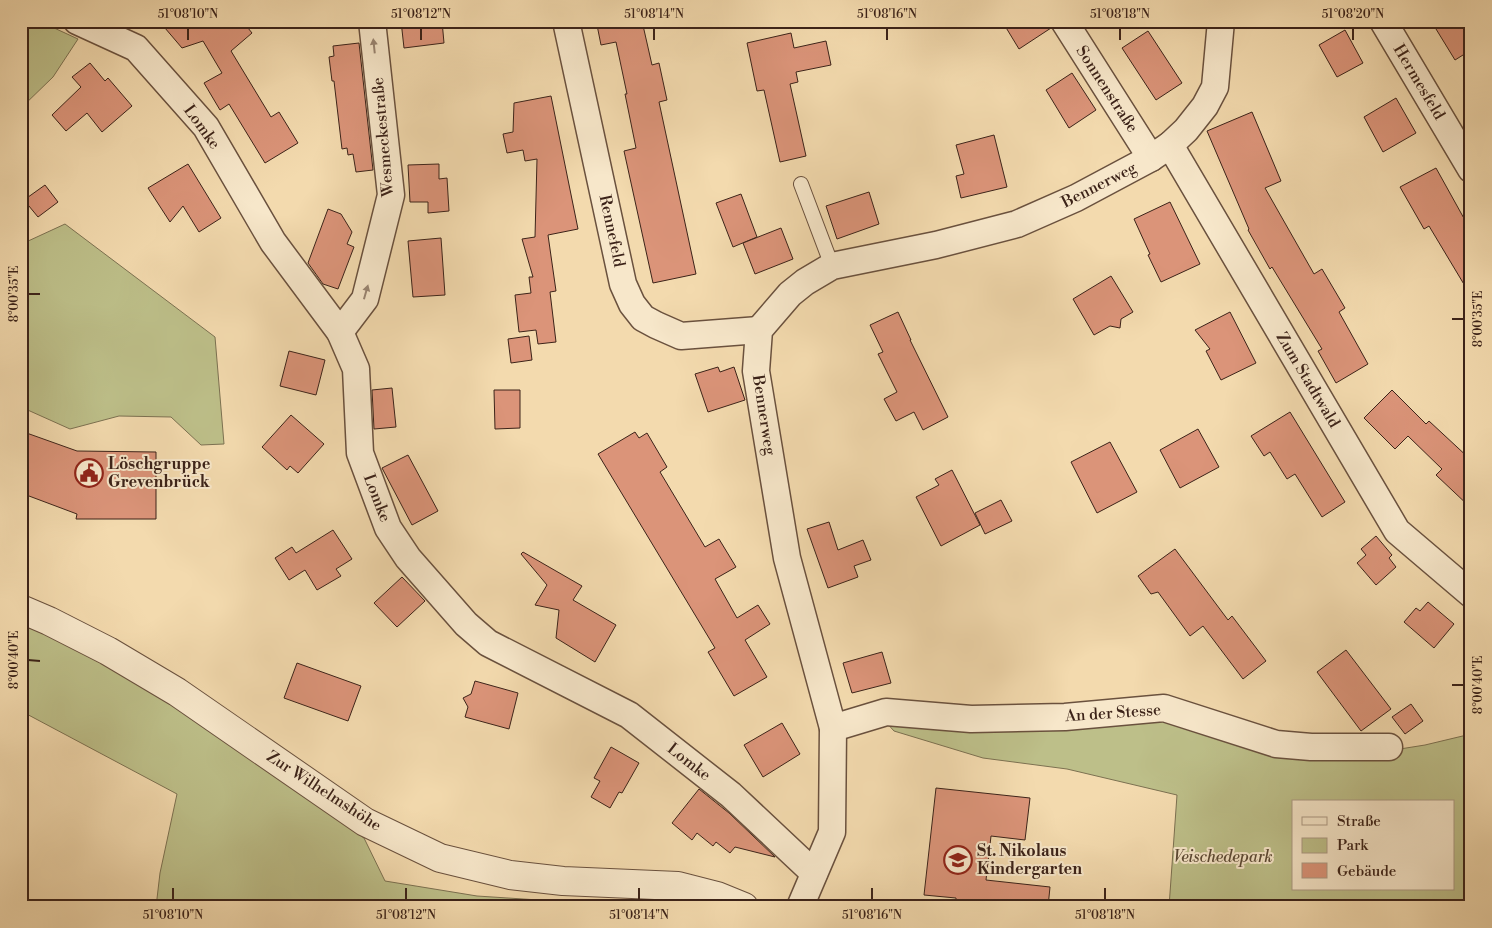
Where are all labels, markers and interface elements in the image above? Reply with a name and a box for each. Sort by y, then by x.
text: 51°08'10"N [158,7,218,22]
text: 51°08'12"N [391,7,451,22]
text: 51°08'14"N [624,7,684,22]
text: 51°08'16"N [857,7,917,22]
text: 51°08'18"N [1090,7,1150,22]
text: 51°08'20"N [1322,7,1384,22]
one-way arrow [370,37,378,53]
street label: Hermesfeld [1389,41,1449,123]
street label: Sonnenstraße [1071,42,1143,136]
street label: Wesmeckestraße [368,76,398,199]
street label: Lomke [179,101,225,153]
street label: Bennerweg [1057,157,1140,213]
street label: Rennefeld [595,193,629,269]
text: 8°00'35"E [7,266,22,322]
one-way arrow [363,284,371,299]
text: 8°00'35"E [1471,291,1486,347]
street label: Zum Stadtwald [1272,329,1344,431]
street label: Bennerweg [748,372,780,457]
place label: Löschgruppe Grevenbrück [108,454,211,492]
public building icon: Löschgruppe Grevenbrück [74,458,104,488]
street label: Lomke [359,471,395,525]
text: 8°00'40"E [7,631,22,689]
text: 8°00'40"E [1471,656,1486,714]
street label: An der Stesse [1063,700,1162,726]
street label: Lomke [663,739,715,785]
street label: Zur Wilhelmshöhe [263,746,385,836]
legend [1292,800,1454,890]
text: Straße [1337,812,1381,831]
text: Park [1337,836,1369,855]
place label: St. Nikolaus Kindergarten [977,841,1082,879]
school or university icon: St. Nikolaus Kindergarten [943,845,973,875]
park label: Veischedepark [1173,847,1273,867]
text: Gebäude [1337,862,1396,881]
text: 51°08'10"N [143,908,203,923]
text: 51°08'12"N [376,908,436,923]
text: 51°08'14"N [609,908,669,923]
text: 51°08'16"N [842,908,902,923]
text: 51°08'18"N [1075,908,1135,923]

